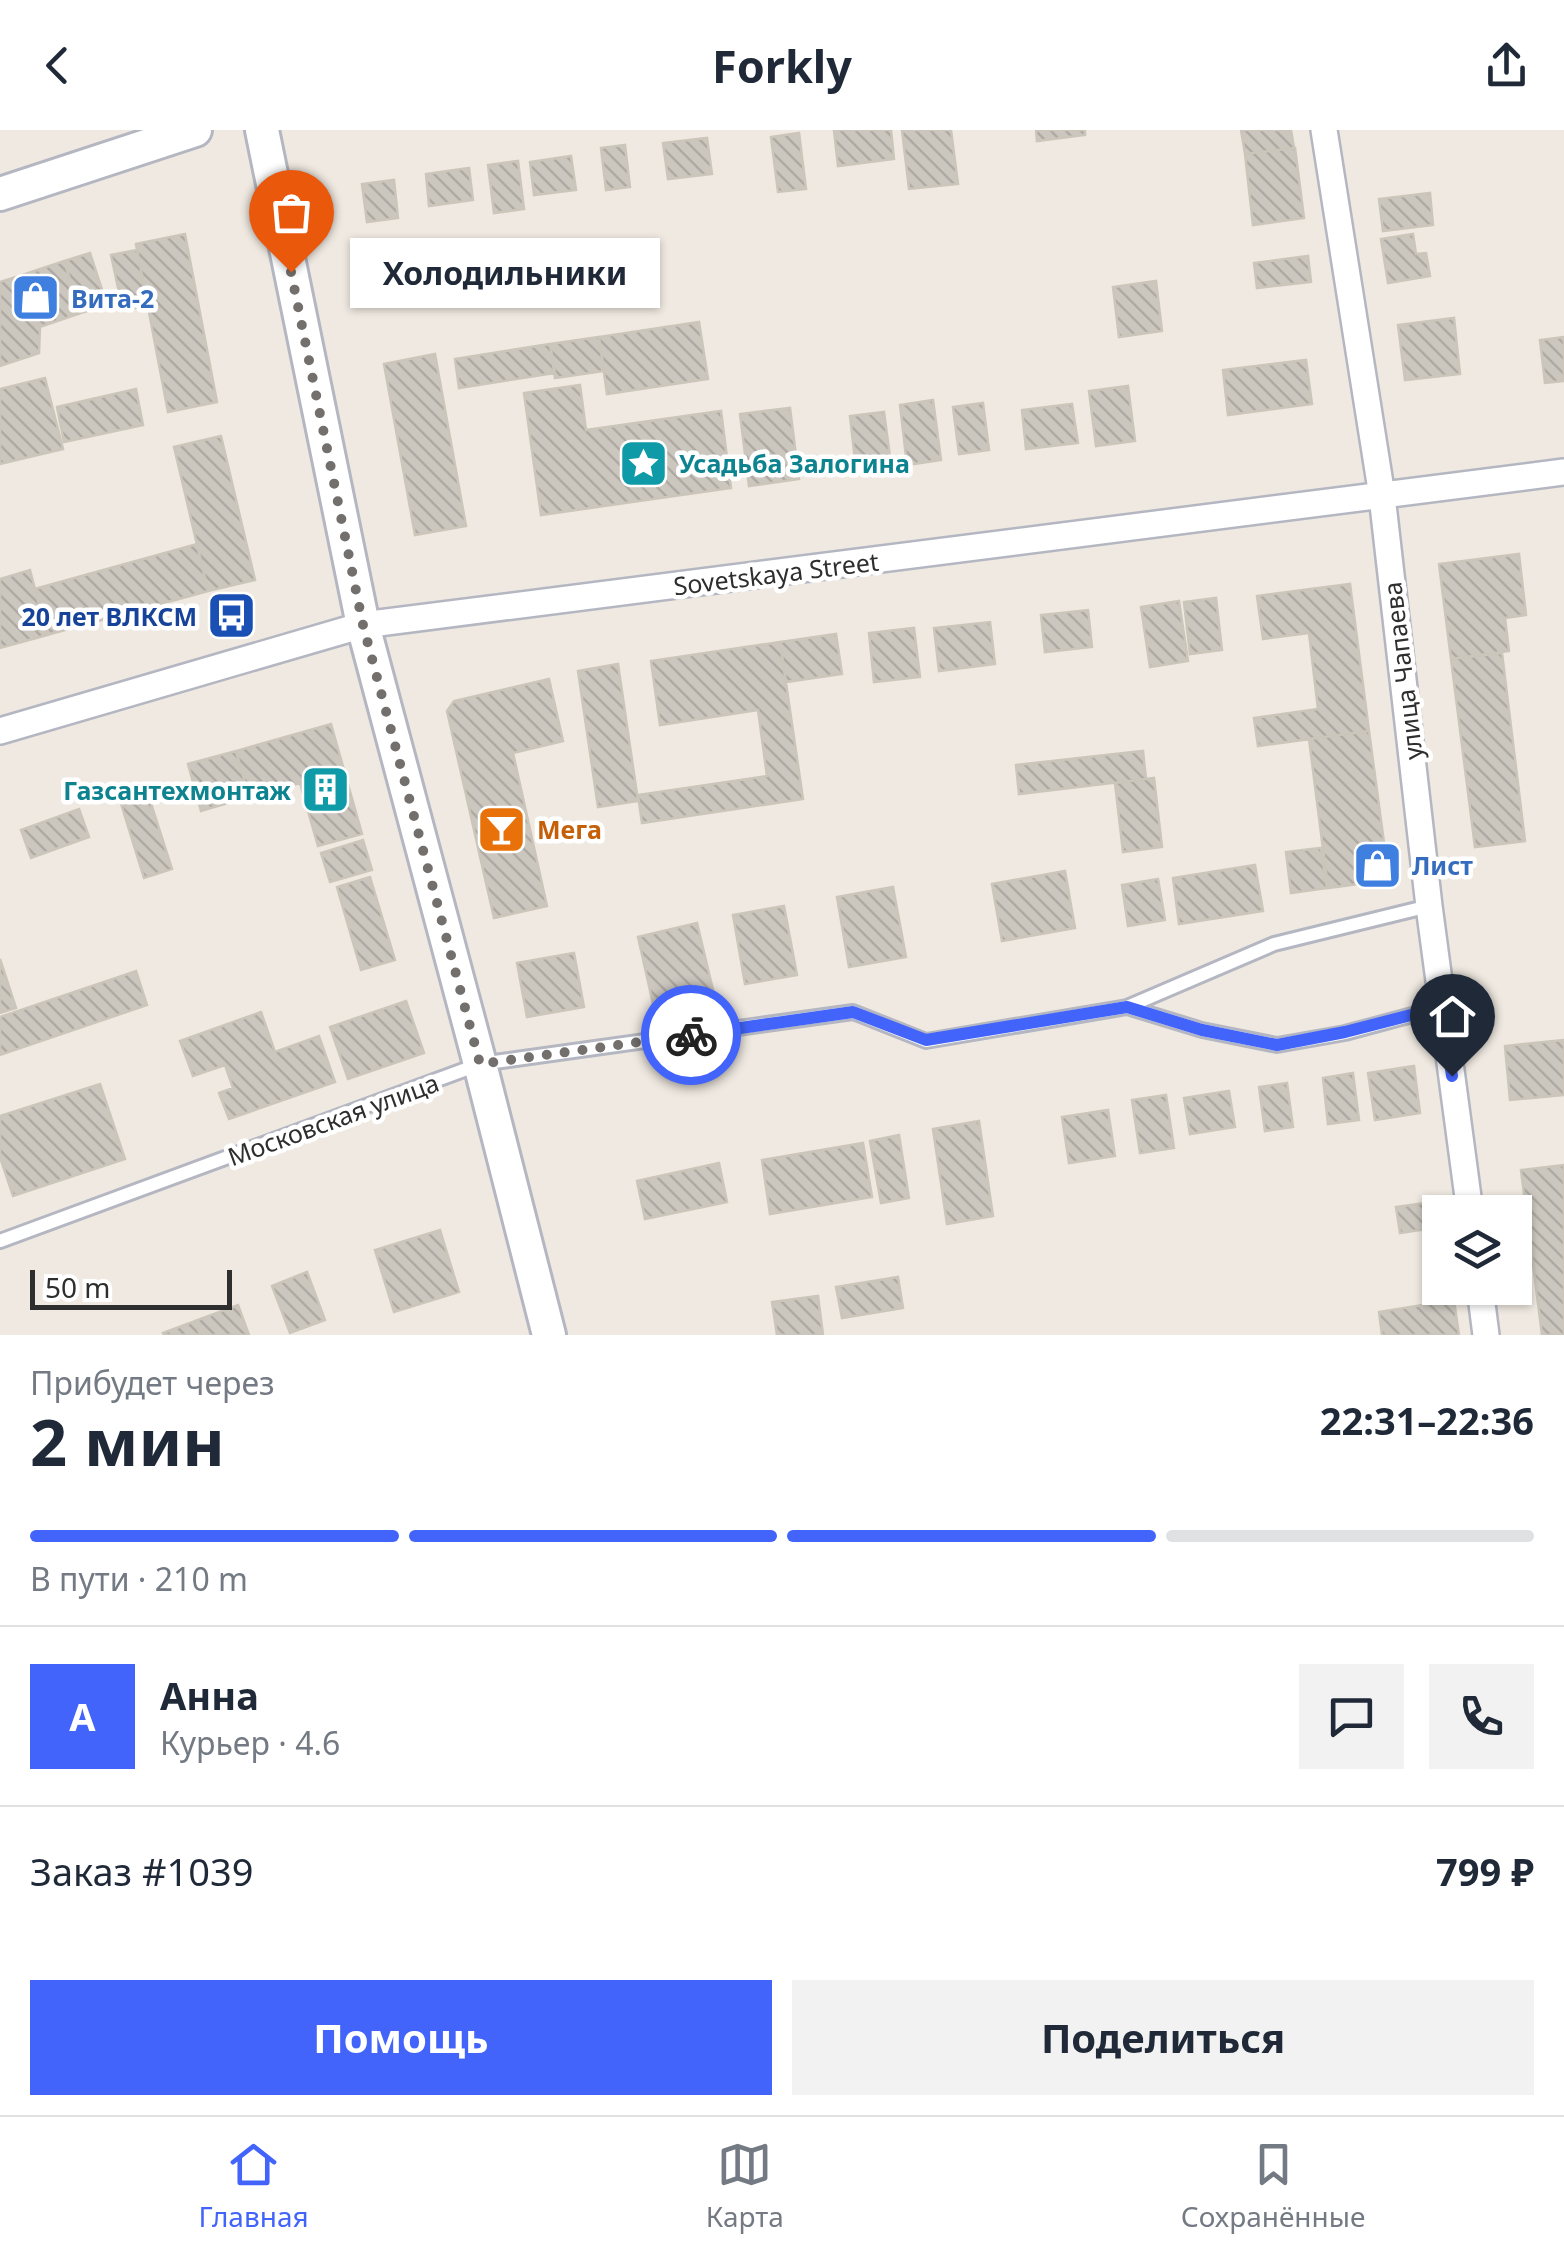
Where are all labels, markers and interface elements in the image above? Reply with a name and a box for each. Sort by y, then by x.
text: Forkly [712,35,852,96]
icon: back [30,38,85,93]
icon: share [1479,38,1534,93]
pin [249,170,334,273]
icon: bag [264,185,319,240]
callout: Холодильники [351,237,661,307]
text: Холодильники [383,251,627,294]
shop icon: Вита-2 [10,272,62,324]
place label: Вита-2 [71,281,154,315]
place icon: Усадьба Залогина [618,437,670,489]
place label: Усадьба Залогина [679,446,910,480]
street label: Sovetskaya Street [671,544,881,602]
street label: улица Чапаева [1374,580,1430,762]
bus stop icon: 20 лет ВЛКСМ [206,590,258,642]
place label: 20 лет ВЛКСМ [21,599,197,633]
building icon: Газсантехмонтаж [300,764,352,816]
place label: Газсантехмонтаж [63,773,291,807]
bar icon: Мега [476,803,528,855]
place label: Мега [537,812,602,846]
shop icon: Лист [1351,839,1403,891]
place label: Лист [1412,848,1473,882]
pin [1410,974,1495,1077]
courier [641,985,741,1085]
icon: home [1425,989,1480,1044]
icon: bike [664,1008,719,1063]
street label: Московская улица [223,1065,443,1173]
map controls [1422,1195,1532,1305]
button: layers [1422,1195,1532,1305]
scale bar [30,1265,232,1310]
text: 50 m [45,1268,111,1306]
text: Прибудет через [30,1361,275,1404]
text: 22:31–22:36 [1320,1394,1534,1446]
text: 2 мин [30,1397,225,1485]
text: В пути · 210 m [30,1557,248,1600]
button: chat [1299,1664,1404,1769]
button: phone [1429,1664,1534,1769]
text: Анна [160,1669,259,1721]
text: А [69,1690,96,1742]
text: Курьер · 4.6 [160,1721,340,1764]
text: Заказ #1039 [30,1845,254,1897]
text: 799 ₽ [1436,1845,1534,1897]
button: Помощь [30,1980,772,2095]
button: Поделиться [792,1980,1534,2095]
tab: Главная [199,2137,309,2235]
tab: Карта [706,2137,784,2235]
tab: Сохранённые [1181,2137,1365,2235]

